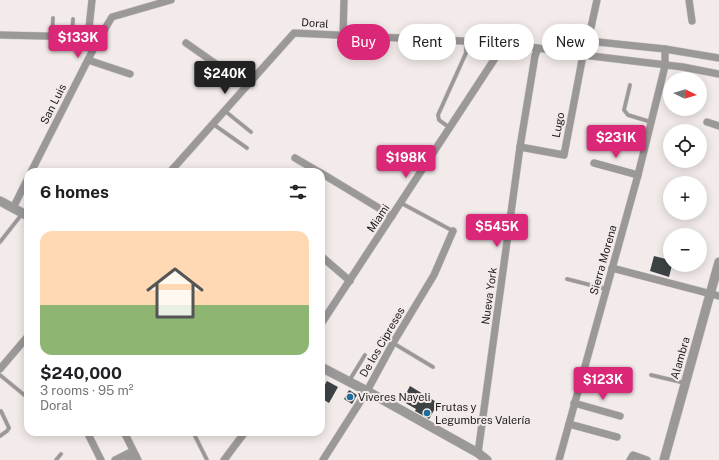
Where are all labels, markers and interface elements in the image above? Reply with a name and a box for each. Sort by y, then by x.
street label: Doral [301,16,329,30]
chip: Buy [337,24,390,60]
chip: Rent [398,24,456,60]
chip: Filters [464,24,534,60]
chip: New [542,24,599,60]
pin: $133K [50,25,106,59]
text: $133K [58,30,98,45]
pin: $240K [197,61,253,95]
text: $240K [203,66,247,81]
north arrow [663,72,707,116]
map controls [663,72,707,272]
street label: San Luis [38,81,68,126]
street label: Lugo [550,111,566,139]
button: locate [663,124,707,168]
pin: $231K [588,125,644,159]
text: $231K [596,130,636,145]
pin: $198K [378,145,434,179]
text: $198K [386,150,426,165]
button: + [663,176,707,220]
icon: filters [287,181,309,203]
text: 6 homes [40,182,109,202]
street label: Miami [364,202,392,234]
pin: $545K [469,214,525,248]
text: $545K [475,219,519,234]
street label: Sierra Morena [587,224,619,296]
button: − [663,228,707,272]
icon: home [139,257,211,329]
street label: Nueva York [479,267,499,325]
street label: De los Cipreses [357,305,407,379]
street label: Alambra [668,335,692,381]
text: $240,000 [40,363,122,383]
pin: $123K [575,367,631,401]
text: $123K [583,372,623,387]
text: 3 rooms · 95 m² [40,383,134,398]
place label: Viveres Nayeli [358,391,431,403]
marker: Viveres Nayeli [345,392,355,402]
text: Doral [40,398,72,413]
place label: Frutas y Legumbres Valería [435,401,530,426]
marker: Frutas y Legumbres Valería [422,408,432,418]

